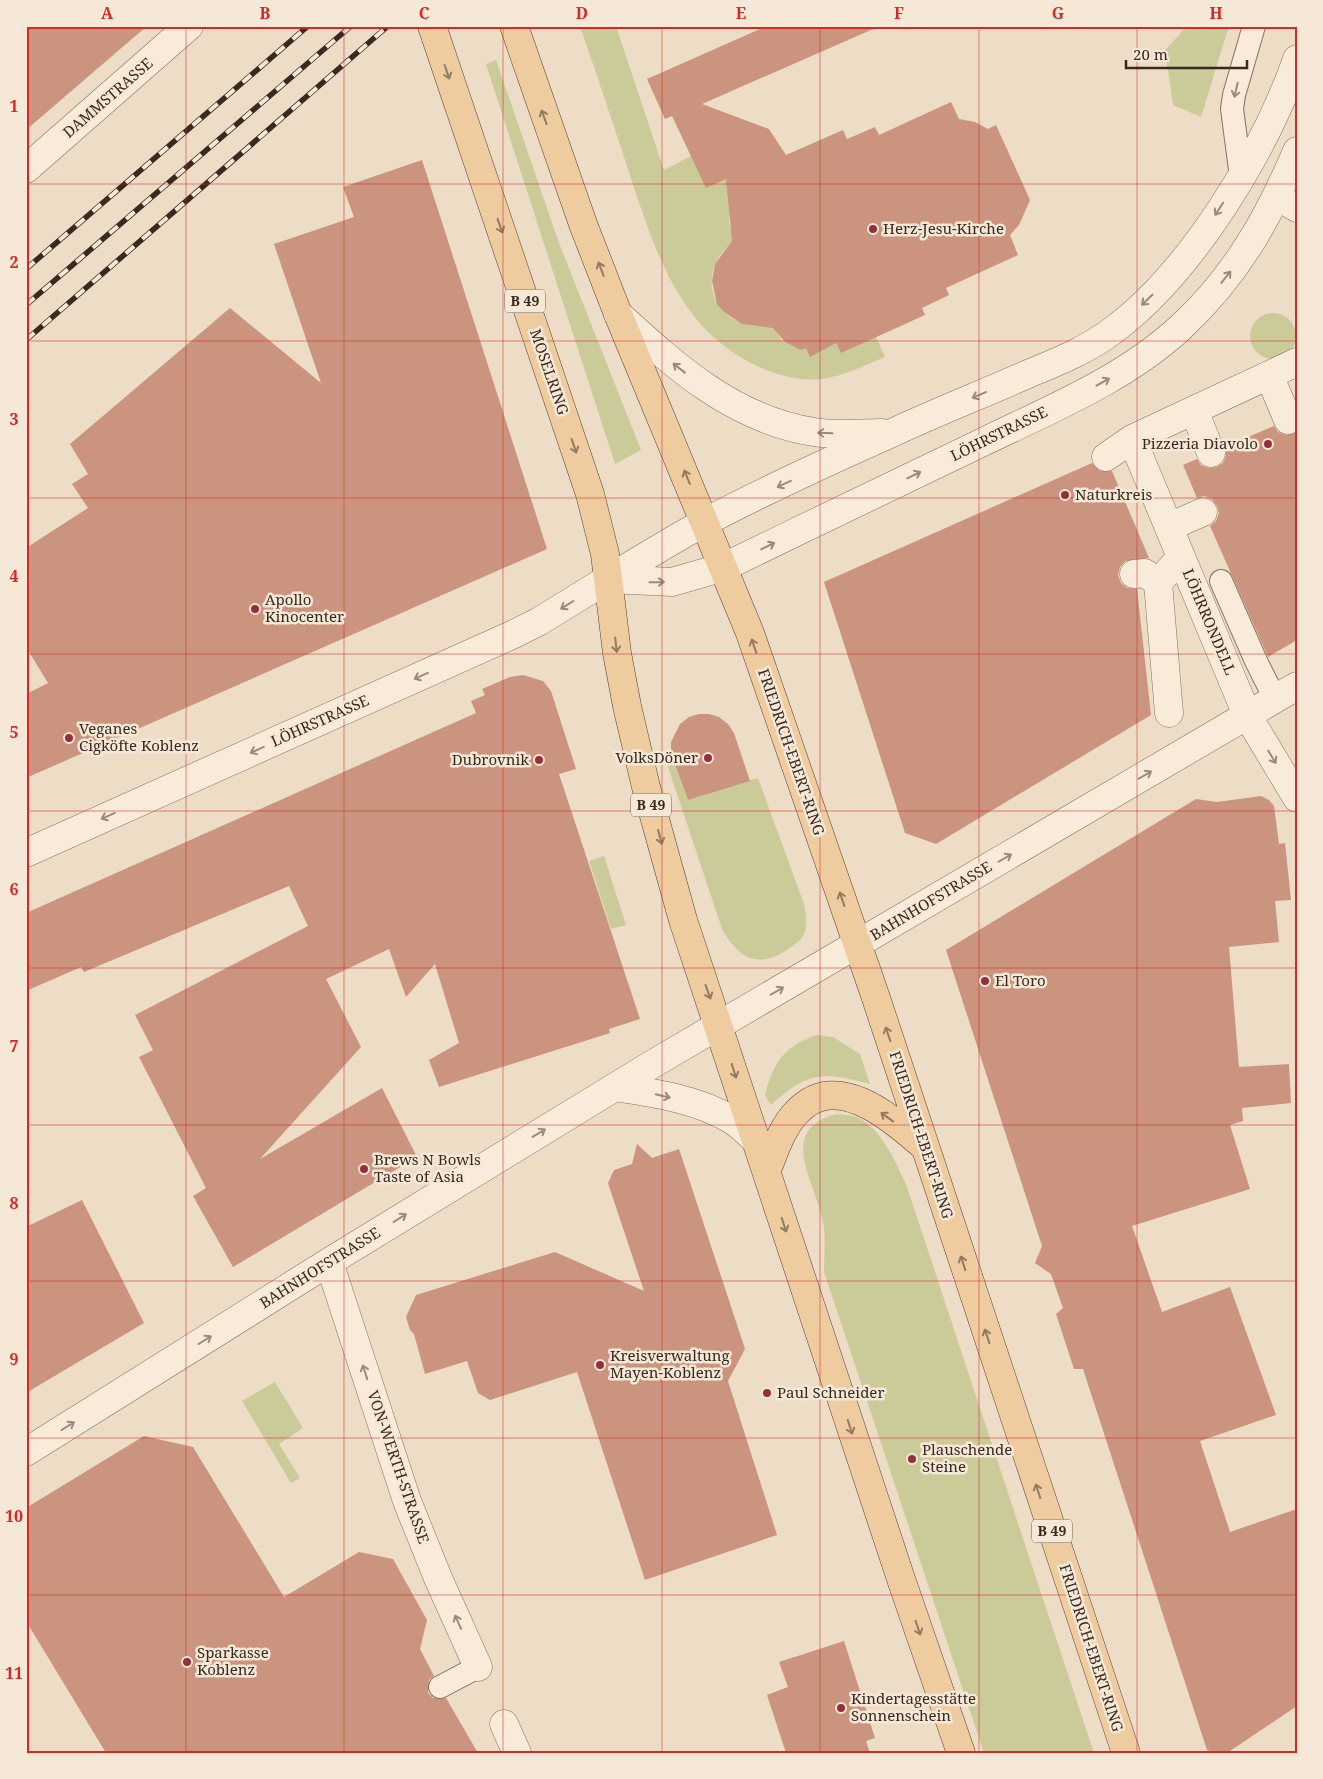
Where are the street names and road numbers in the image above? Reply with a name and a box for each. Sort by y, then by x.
street label: DAMMSTRASSE [58,53,156,142]
road number: B 49 [505,290,545,312]
street label: MOSELRING [526,326,574,418]
street label: LÖHRSTRASSE [947,401,1050,465]
street label: LÖHRRONDELL [1179,566,1241,678]
street label: FRIEDRICH-EBERT-RING [754,666,830,838]
street label: LÖHRSTRASSE [267,690,372,751]
road number: B 49 [631,794,671,816]
street label: BAHNHOFSTRASSE [866,856,995,944]
street label: FRIEDRICH-EBERT-RING [885,1048,959,1221]
street label: BAHNHOFSTRASSE [255,1222,383,1312]
street label: VON-WERTH-STRASSE [363,1388,435,1546]
road number: B 49 [1032,1520,1072,1542]
street label: FRIEDRICH-EBERT-RING [1055,1561,1129,1734]

